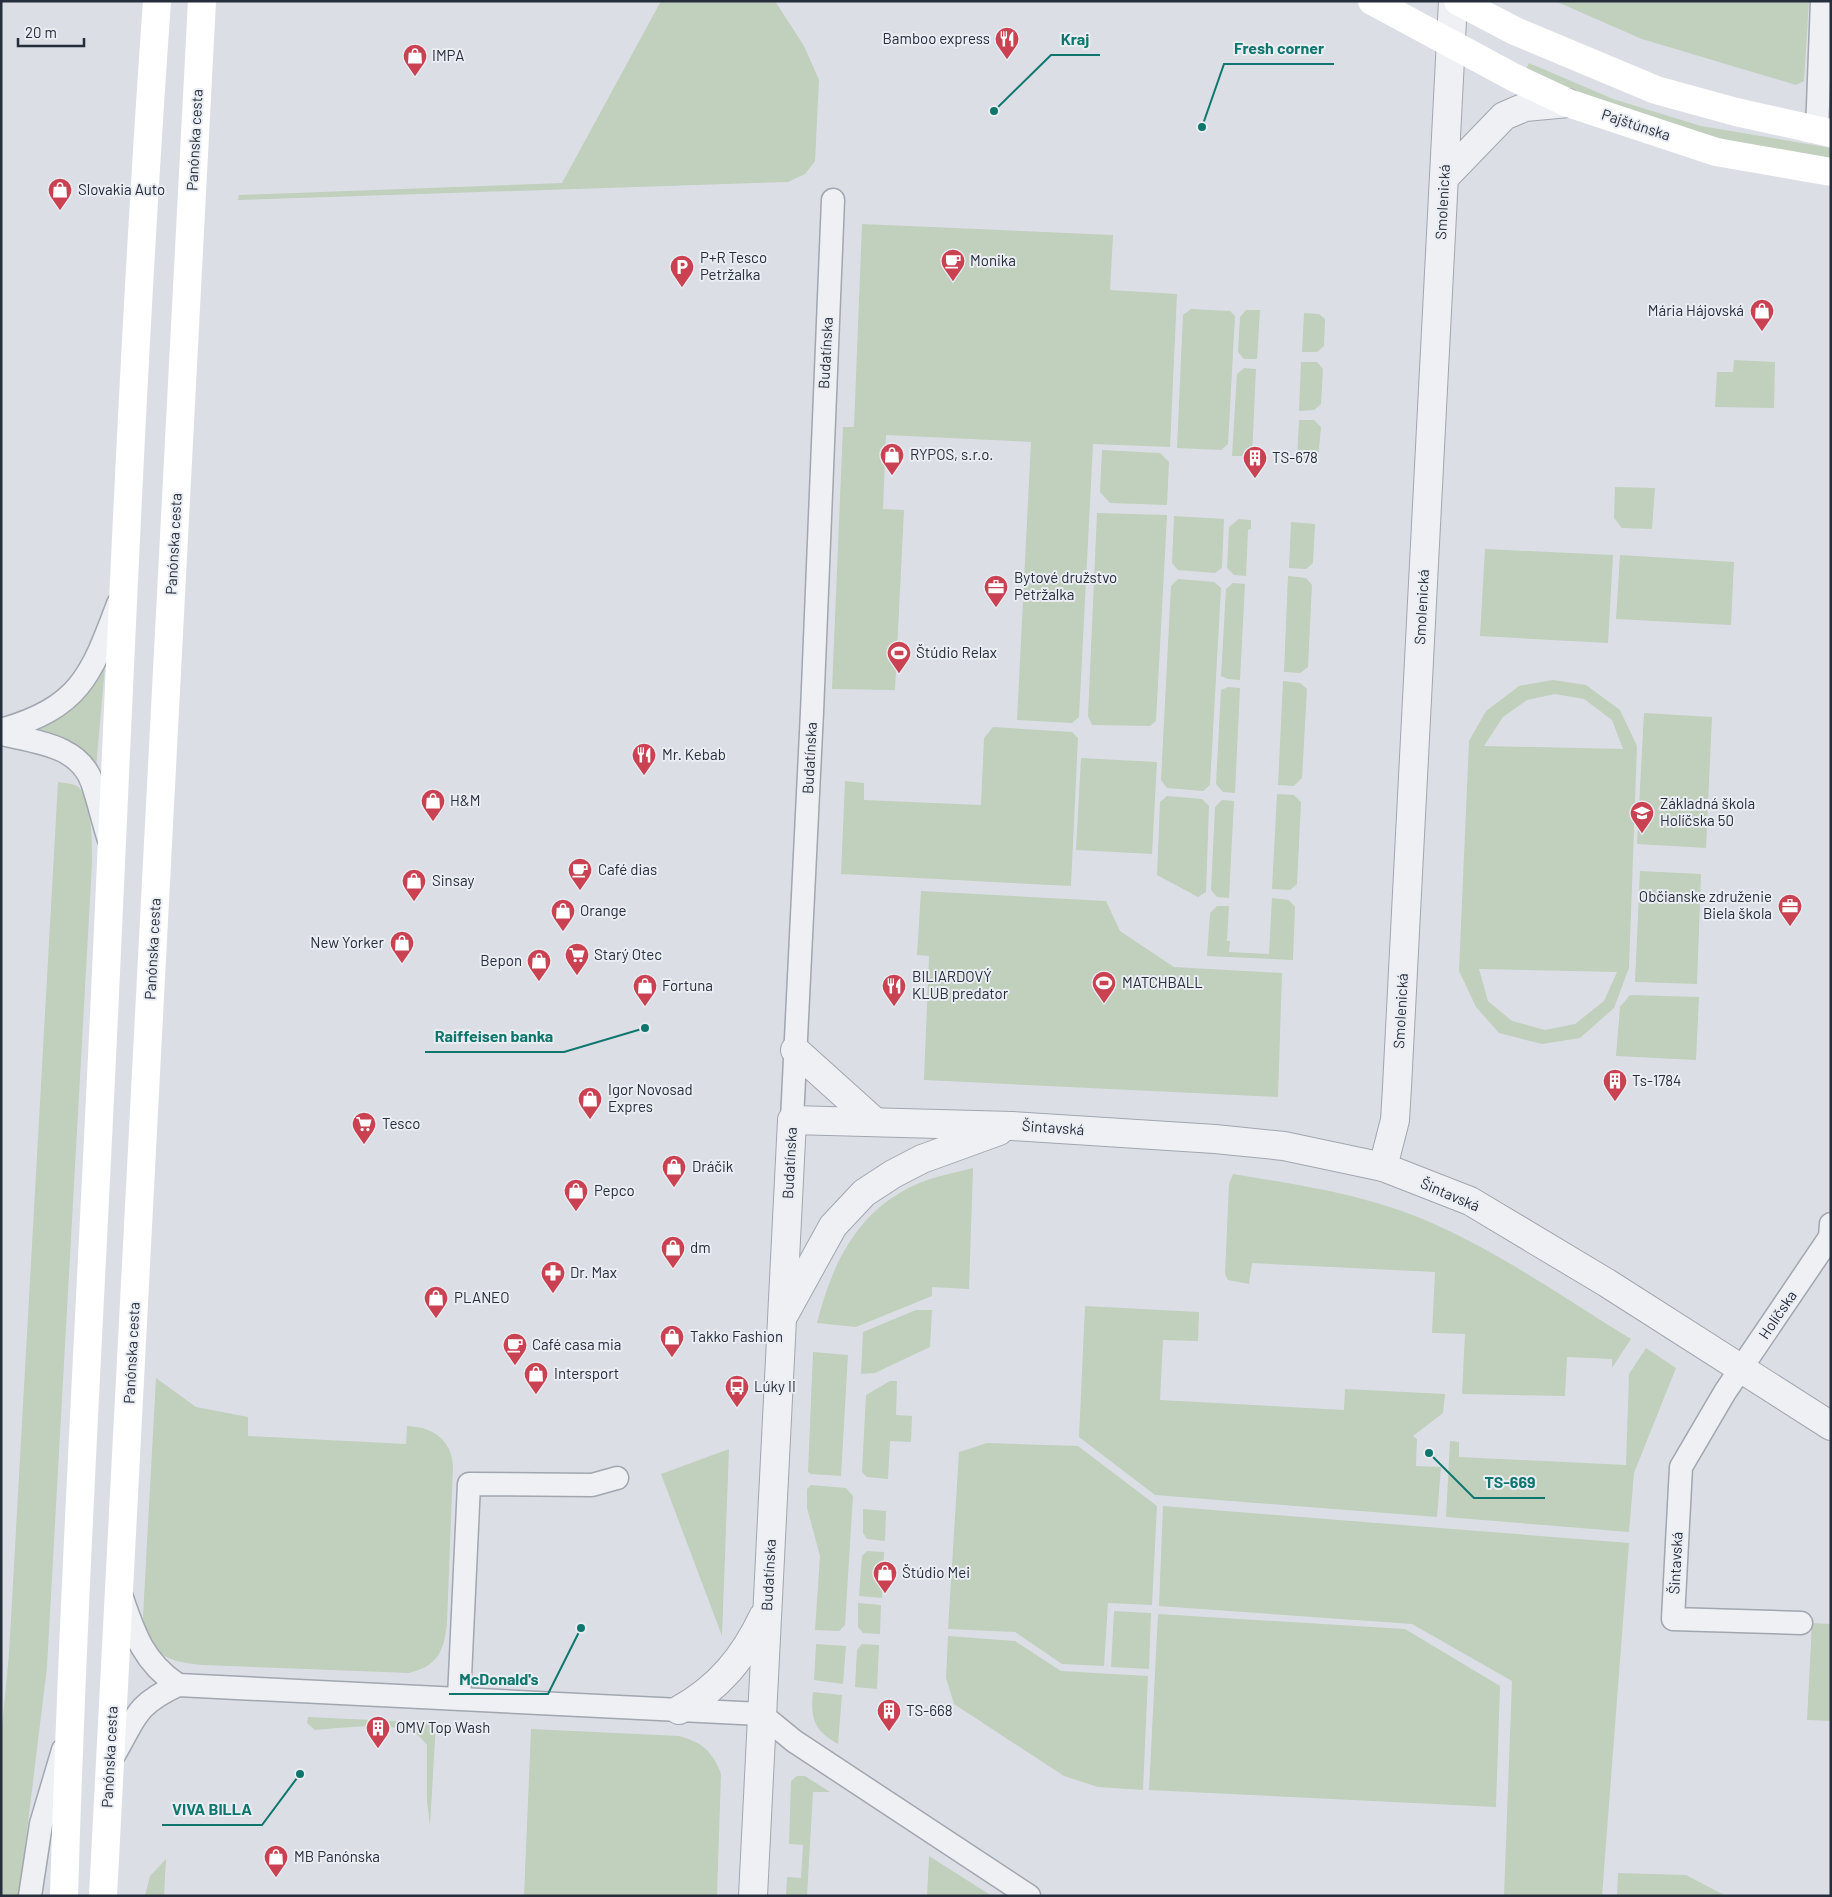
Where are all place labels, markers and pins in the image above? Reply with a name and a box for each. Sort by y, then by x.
callout: Kraj [1051,24,1100,55]
restaurant icon: Bamboo express [994,26,1020,60]
place label: Bamboo express [883,29,990,47]
callout: Fresh corner [1224,33,1334,64]
shop icon: IMPA [402,43,428,77]
place label: IMPA [432,46,464,64]
shop icon: Slovakia Auto [47,177,73,211]
place label: Slovakia Auto [78,180,165,198]
place label: P+R Tesco Petržalka [700,248,767,283]
cafe icon: Monika [940,248,966,282]
place label: Monika [970,251,1016,269]
parking icon: P+R Tesco Petržalka [669,254,695,288]
shop icon: Mária Hájovská [1749,298,1775,332]
place label: Mária Hájovská [1648,301,1744,319]
shop icon: RYPOS, s.r.o. [879,442,905,476]
place label: RYPOS, s.r.o. [910,445,993,463]
building icon: TS-678 [1242,445,1268,479]
place label: TS-678 [1272,448,1318,466]
place label: Bytové družstvo Petržalka [1014,568,1117,603]
office icon: Bytové družstvo Petržalka [983,574,1009,608]
sports icon: Štúdio Relax [886,640,912,674]
place label: Štúdio Relax [916,643,997,661]
restaurant icon: Mr. Kebab [631,742,657,776]
place label: Mr. Kebab [662,745,726,763]
shop icon: H&M [420,788,446,822]
place label: H&M [450,791,480,809]
place label: Základná škola Holíčska 50 [1660,794,1755,829]
school or university icon: Základná škola Holíčska 50 [1629,800,1655,834]
cafe icon: Café dias [567,857,593,891]
place label: Café dias [598,860,657,878]
shop icon: Sinsay [401,868,427,902]
place label: Sinsay [432,871,474,889]
place label: Občianske združenie Biela škola [1639,887,1772,922]
office icon: Občianske združenie Biela škola [1777,893,1803,927]
shop icon: Orange [550,898,576,932]
place label: Orange [580,901,627,919]
shop icon: New Yorker [389,930,415,964]
place label: New Yorker [310,933,385,951]
supermarket icon: Starý Otec [564,942,590,976]
place label: Starý Otec [594,945,662,963]
shop icon: Bepon [526,948,552,982]
place label: Bepon [480,951,522,969]
place label: BILIARDOVÝ KLUB predator [912,967,1009,1002]
sports icon: MATCHBALL [1091,970,1117,1004]
shop icon: Fortuna [632,973,658,1007]
restaurant icon: BILIARDOVÝ KLUB predator [881,973,907,1007]
place label: MATCHBALL [1122,973,1203,991]
place label: Fortuna [662,976,713,994]
callout: Raiffeisen banka [425,1021,564,1052]
building icon: Ts-1784 [1602,1068,1628,1102]
place label: Ts-1784 [1632,1071,1681,1089]
place label: Igor Novosad Expres [608,1080,693,1115]
shop icon: Igor Novosad Expres [577,1086,603,1120]
supermarket icon: Tesco [351,1111,377,1145]
place label: Tesco [382,1114,421,1132]
shop icon: Dráčik [661,1154,687,1188]
place label: Dráčik [692,1157,734,1175]
shop icon: Pepco [563,1178,589,1212]
place label: Pepco [594,1181,635,1199]
shop icon: dm [660,1235,686,1269]
place label: dm [690,1238,711,1256]
pharmacy icon: Dr. Max [540,1260,566,1294]
place label: Dr. Max [570,1263,617,1281]
shop icon: PLANEO [423,1285,449,1319]
place label: PLANEO [454,1288,509,1306]
shop icon: Takko Fashion [659,1324,685,1358]
place label: Takko Fashion [690,1327,783,1345]
cafe icon: Café casa mia [502,1332,528,1366]
place label: Café casa mia [532,1335,621,1353]
shop icon: Intersport [523,1361,549,1395]
place label: Intersport [554,1364,619,1382]
bus stop icon: Lúky II [724,1374,750,1408]
place label: Lúky II [754,1377,796,1395]
callout: TS-669 [1474,1467,1545,1498]
shop icon: Štúdio Mei [872,1560,898,1594]
place label: Štúdio Mei [902,1563,970,1581]
callout: McDonald's [449,1663,548,1694]
building icon: TS-668 [876,1698,902,1732]
place label: TS-668 [906,1701,952,1719]
building icon: OMV Top Wash [365,1715,391,1749]
place label: OMV Top Wash [396,1718,490,1736]
callout: VIVA BILLA [162,1794,262,1825]
shop icon: MB Panónska [263,1844,289,1878]
place label: MB Panónska [294,1847,380,1865]

